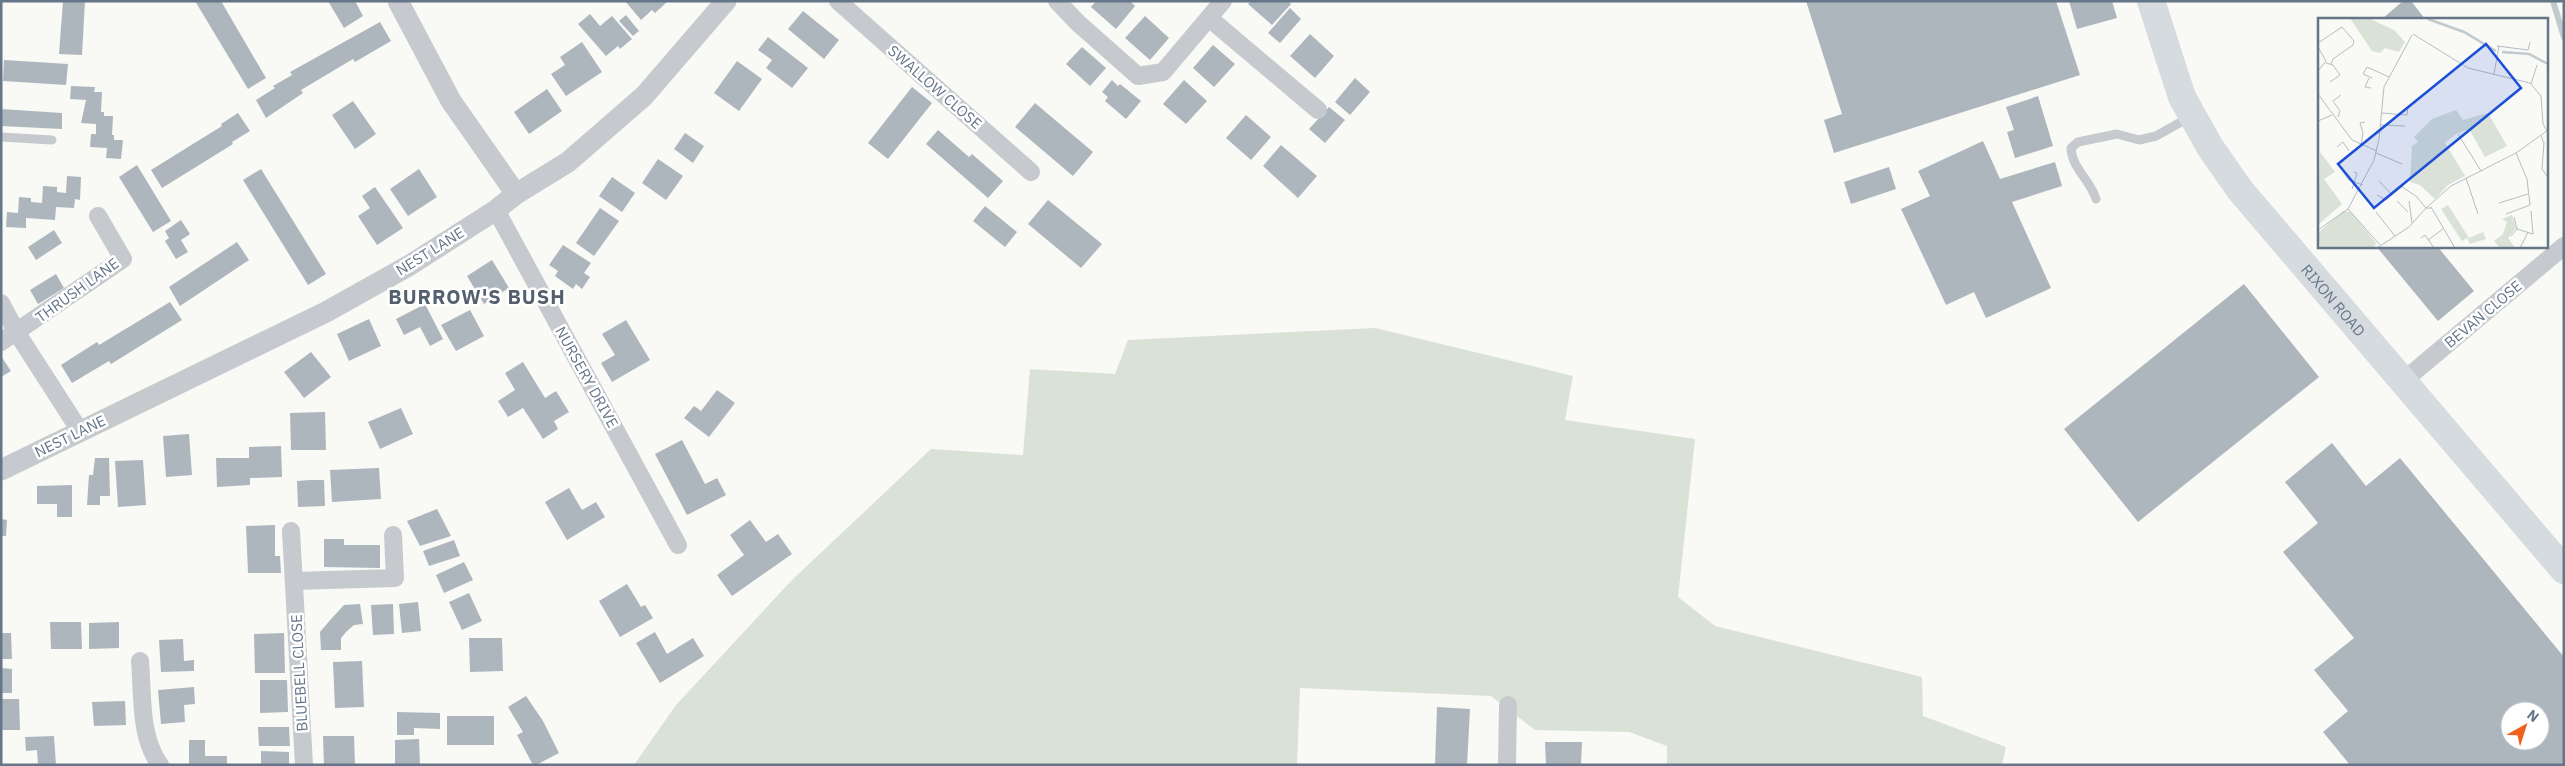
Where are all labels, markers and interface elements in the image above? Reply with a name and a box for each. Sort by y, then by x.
inset map [2318,18,2548,248]
street label: SWALLOW CLOSE [884,41,986,133]
street label: NEST LANE [392,223,468,279]
street label: THRUSH LANE [32,253,122,327]
street label: RIXON ROAD [2298,260,2370,340]
street label: BEVAN CLOSE [2440,276,2526,352]
district label: BURROW'S BUSH [388,283,566,310]
street label: NURSERY DRIVE [551,323,623,431]
street label: NEST LANE [31,411,109,461]
street label: BLUEBELL CLOSE [286,614,312,732]
north arrow [2500,701,2550,751]
text: N [2524,706,2543,726]

